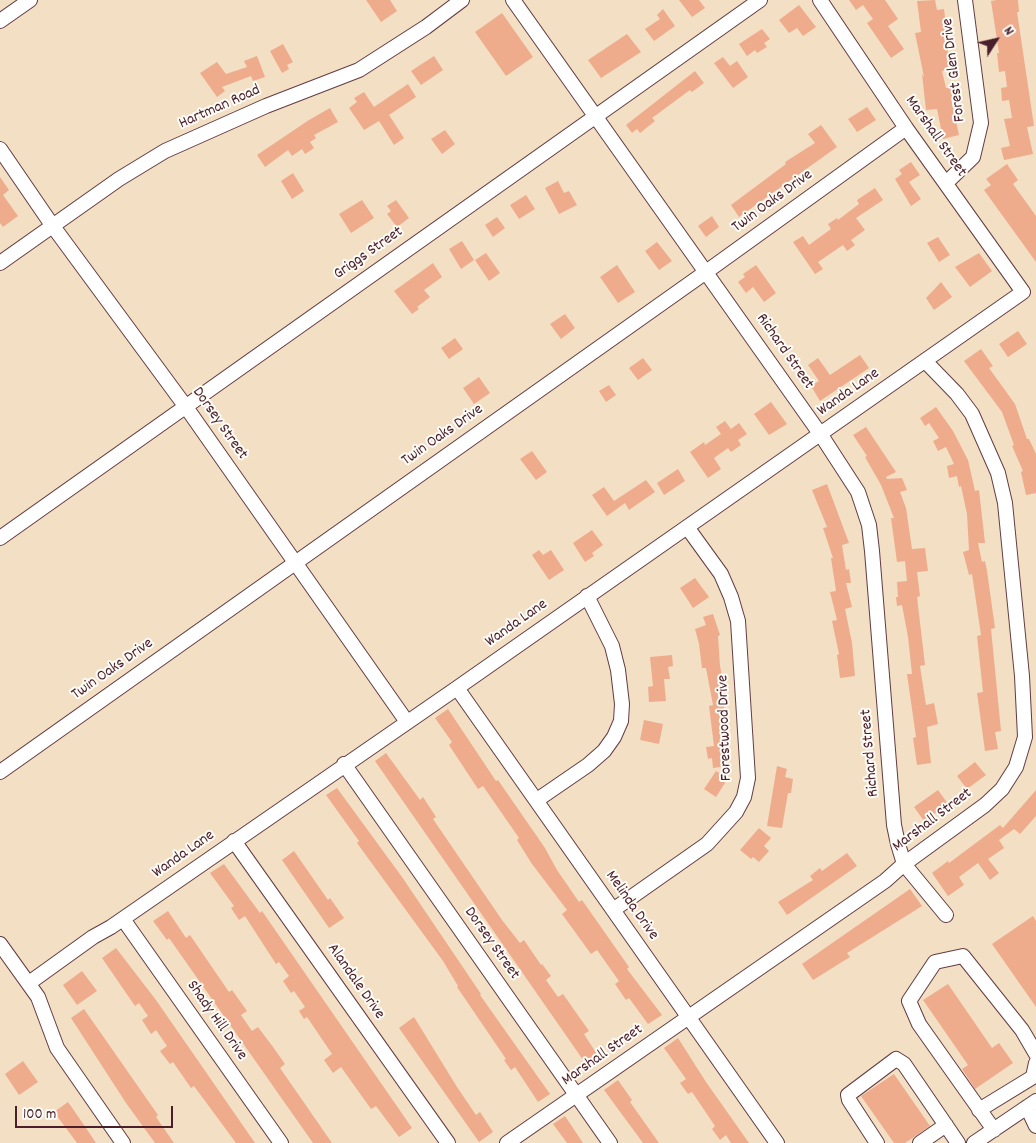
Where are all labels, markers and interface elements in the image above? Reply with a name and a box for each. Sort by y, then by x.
north arrow [971,15,1021,65]
street label: Forest Glen Drive [939,17,971,123]
text: N [998,23,1018,40]
street label: Hartman Road [176,82,264,134]
street label: Marshall Street [900,93,970,181]
street label: Twin Oaks Drive [729,166,817,238]
street label: Griggs Street [331,223,407,285]
street label: Richard Street [751,310,817,394]
street label: Wanda Lane [814,365,884,421]
street label: Dorsey Street [187,384,251,464]
street label: Twin Oaks Drive [399,401,487,471]
street label: Wanda Lane [482,596,552,652]
street label: Twin Oaks Drive [69,635,157,705]
street label: Forestwood Drive [715,674,737,782]
street label: Richard Street [858,708,884,798]
street label: Marshall Street [889,785,977,857]
street label: Wanda Lane [149,827,219,883]
street label: Melinda Drive [600,868,662,944]
street label: Dorsey Street [459,904,523,984]
street label: Alandale Drive [322,941,388,1023]
street label: Shady Hill Drive [182,977,250,1065]
street label: Marshall Street [559,1021,647,1091]
scale bar [18,1096,175,1128]
text: 100 m [23,1104,56,1126]

